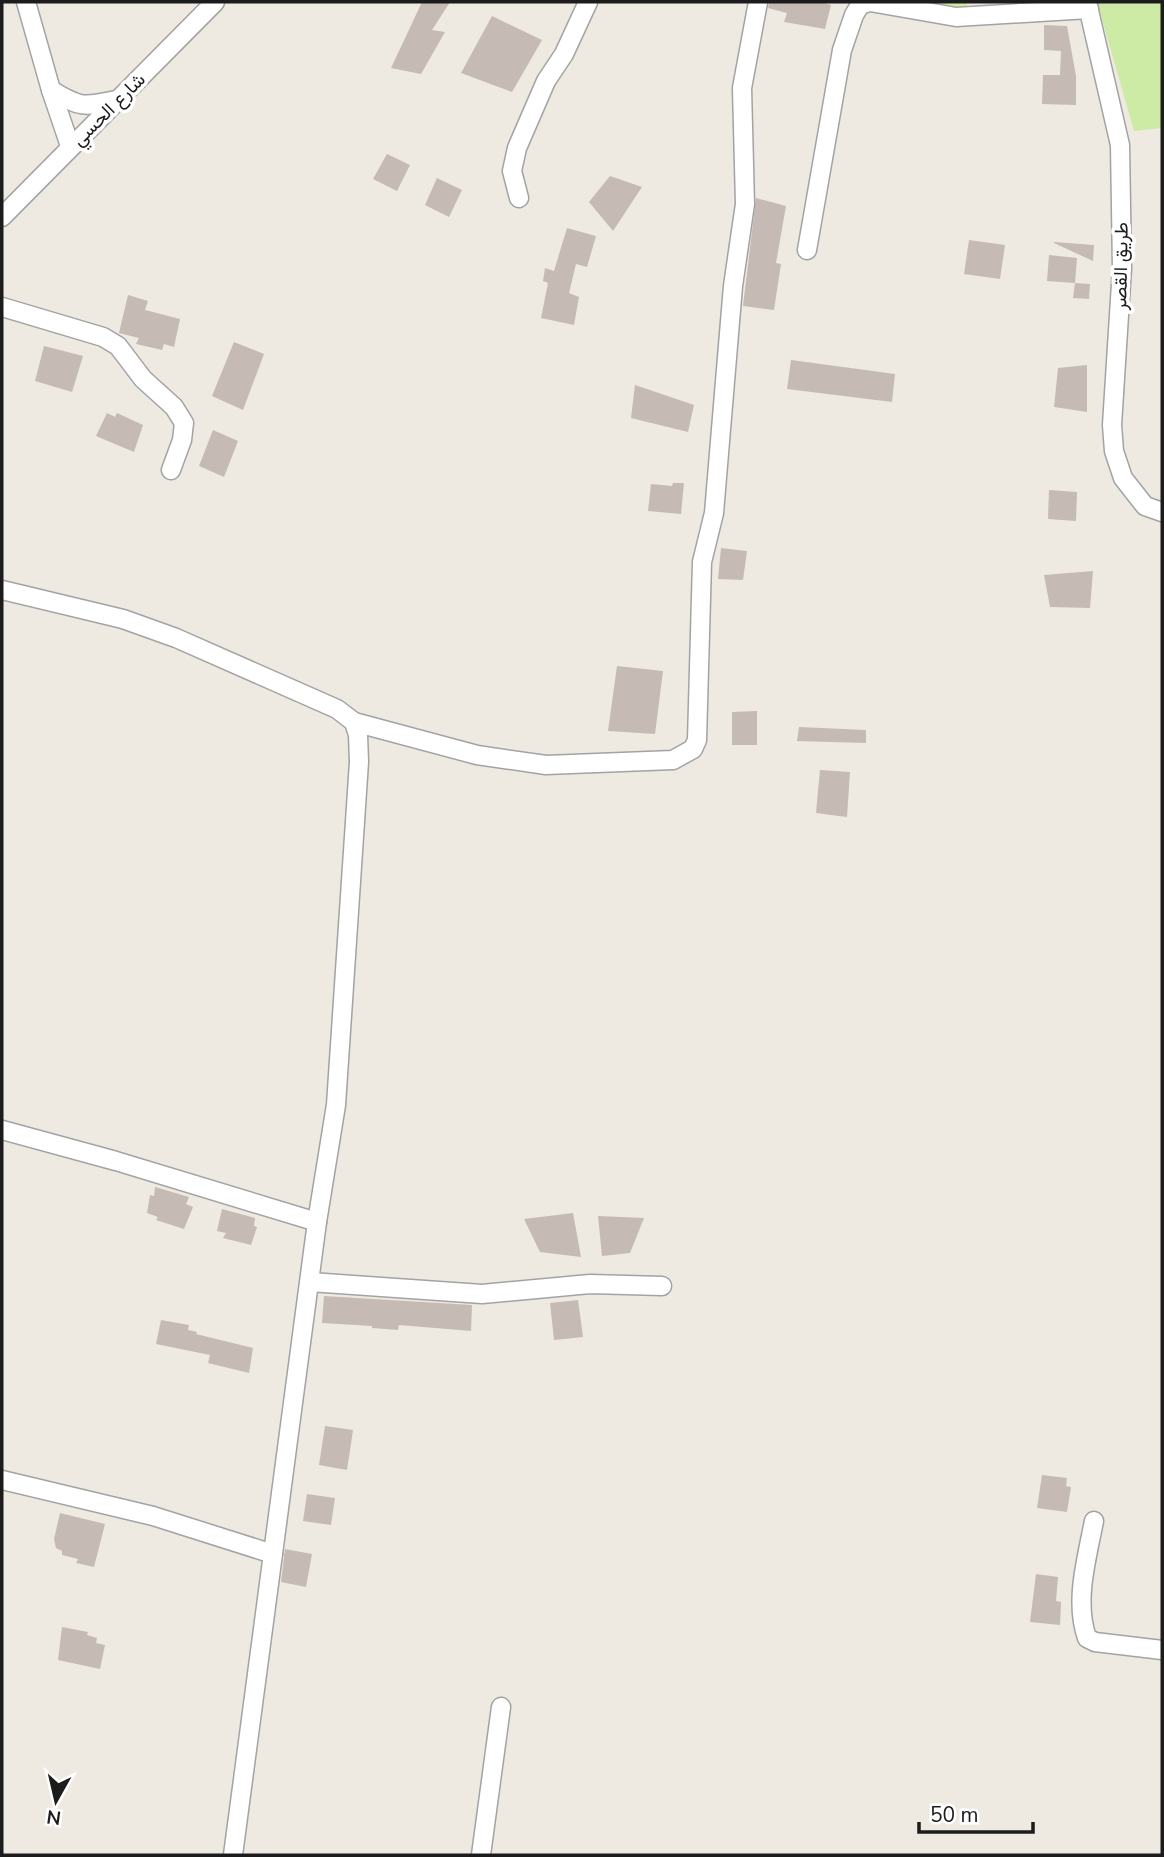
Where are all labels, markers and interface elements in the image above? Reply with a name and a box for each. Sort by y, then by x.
street label: شارع الحسي [66,67,153,154]
street label: طريق القصر [1107,222,1135,311]
north arrow [21,1766,91,1836]
scale bar [919,1790,1033,1834]
text: 50 m [930,1801,979,1829]
text: N [45,1803,63,1831]

